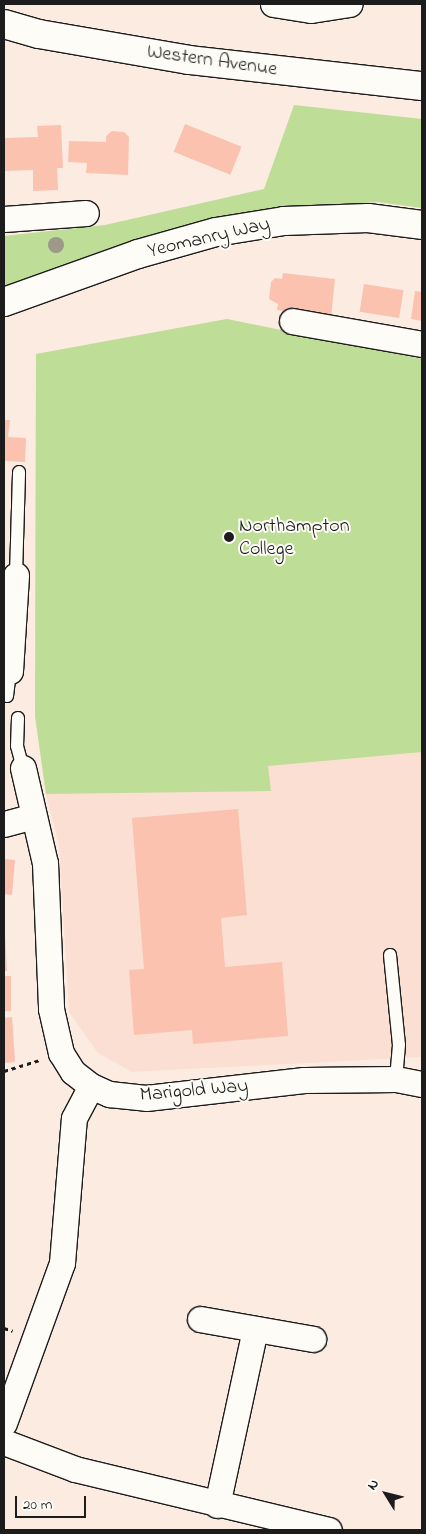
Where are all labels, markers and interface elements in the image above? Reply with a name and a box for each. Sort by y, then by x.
street label: Western Avenue [145,40,279,82]
street label: Yeomanry Way [146,212,272,264]
place label: Northampton College [239,514,349,561]
marker: Northampton College [223,531,235,543]
street label: Marigold Way [139,1074,249,1108]
north arrow [361,1469,411,1519]
text: N [362,1475,385,1495]
scale bar [18,1486,89,1518]
text: 20 m [23,1494,52,1516]

